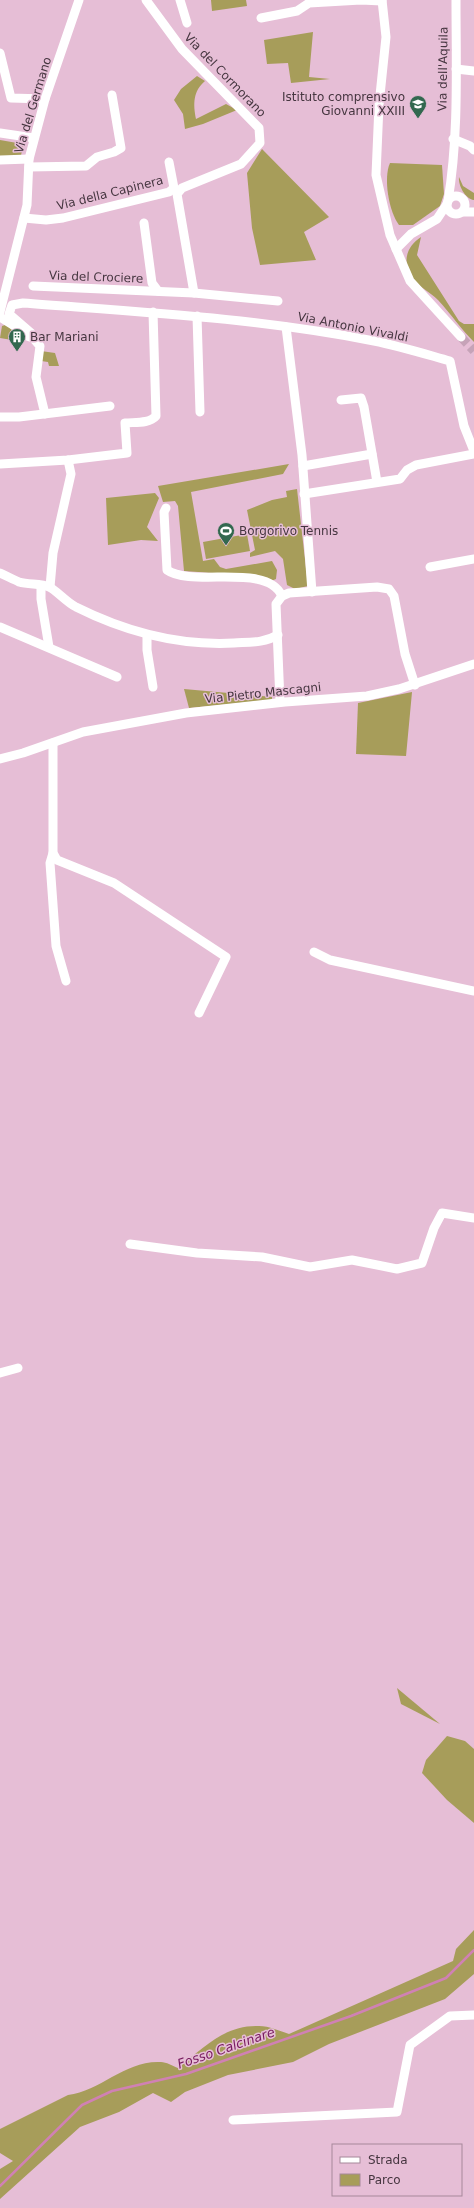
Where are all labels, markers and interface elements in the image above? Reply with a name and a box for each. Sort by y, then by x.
street label: Via dell'Aquila [435,27,451,111]
street label: Via del Cormorano [181,30,269,120]
street label: Via del Germano [12,55,54,155]
place label: Istituto comprensivo Giovanni XXIII [282,90,405,118]
school or university icon: Istituto comprensivo Giovanni XXIII [408,94,428,119]
street label: Via della Capinera [55,173,165,213]
street label: Via del Crociere [49,268,143,286]
street label: Via Antonio Vivaldi [296,309,410,345]
building icon: Bar Mariani [7,327,27,352]
place label: Bar Mariani [30,330,99,344]
sports icon: Borgorivo Tennis [216,521,236,546]
place label: Borgorivo Tennis [239,524,338,538]
street label: Via Pietro Mascagni [204,680,322,706]
water label: Fosso Calcinare [175,2024,277,2072]
legend [332,2144,462,2196]
text: Strada [368,2153,408,2167]
text: Parco [368,2173,401,2187]

